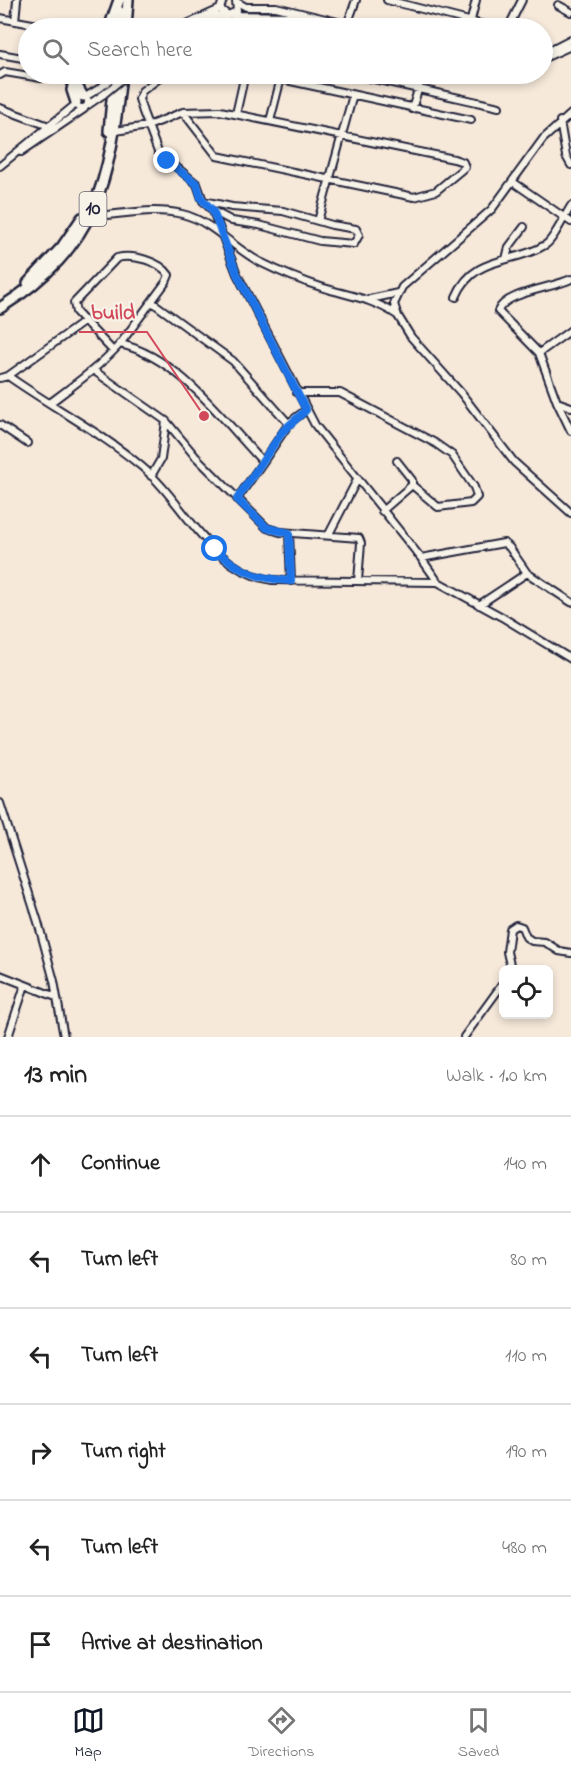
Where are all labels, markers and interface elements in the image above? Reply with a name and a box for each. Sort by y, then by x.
search box [18,18,553,84]
icon: search [39,35,72,68]
text: Search here [87,35,192,67]
route end [153,147,179,173]
road number: 10 [80,192,106,226]
callout: build [79,292,147,332]
text: build [91,298,136,330]
route start [201,535,227,561]
map controls [499,965,553,1019]
button: locate [499,965,553,1019]
text: 13 min [24,1057,87,1095]
text: Walk · 1.0 km [446,1062,547,1091]
icon: ahead [24,1148,57,1181]
text: Continue [81,1148,160,1180]
text: 140 m [503,1150,547,1179]
icon: left [24,1244,57,1277]
text: Turn left [81,1244,158,1276]
text: 80 m [510,1246,547,1275]
icon: left [24,1340,57,1373]
text: Turn left [81,1340,158,1372]
text: 110 m [505,1342,547,1371]
icon: right [24,1436,57,1469]
text: Turn right [81,1436,166,1468]
text: 190 m [505,1438,547,1467]
icon: left [24,1532,57,1565]
text: Turn left [81,1532,158,1564]
text: 480 m [502,1534,547,1563]
icon: arrive [24,1628,57,1661]
text: Arrive at destination [81,1628,263,1660]
tab: Map [72,1704,105,1764]
tab: Directions [248,1704,314,1764]
tab: Saved [458,1704,499,1764]

